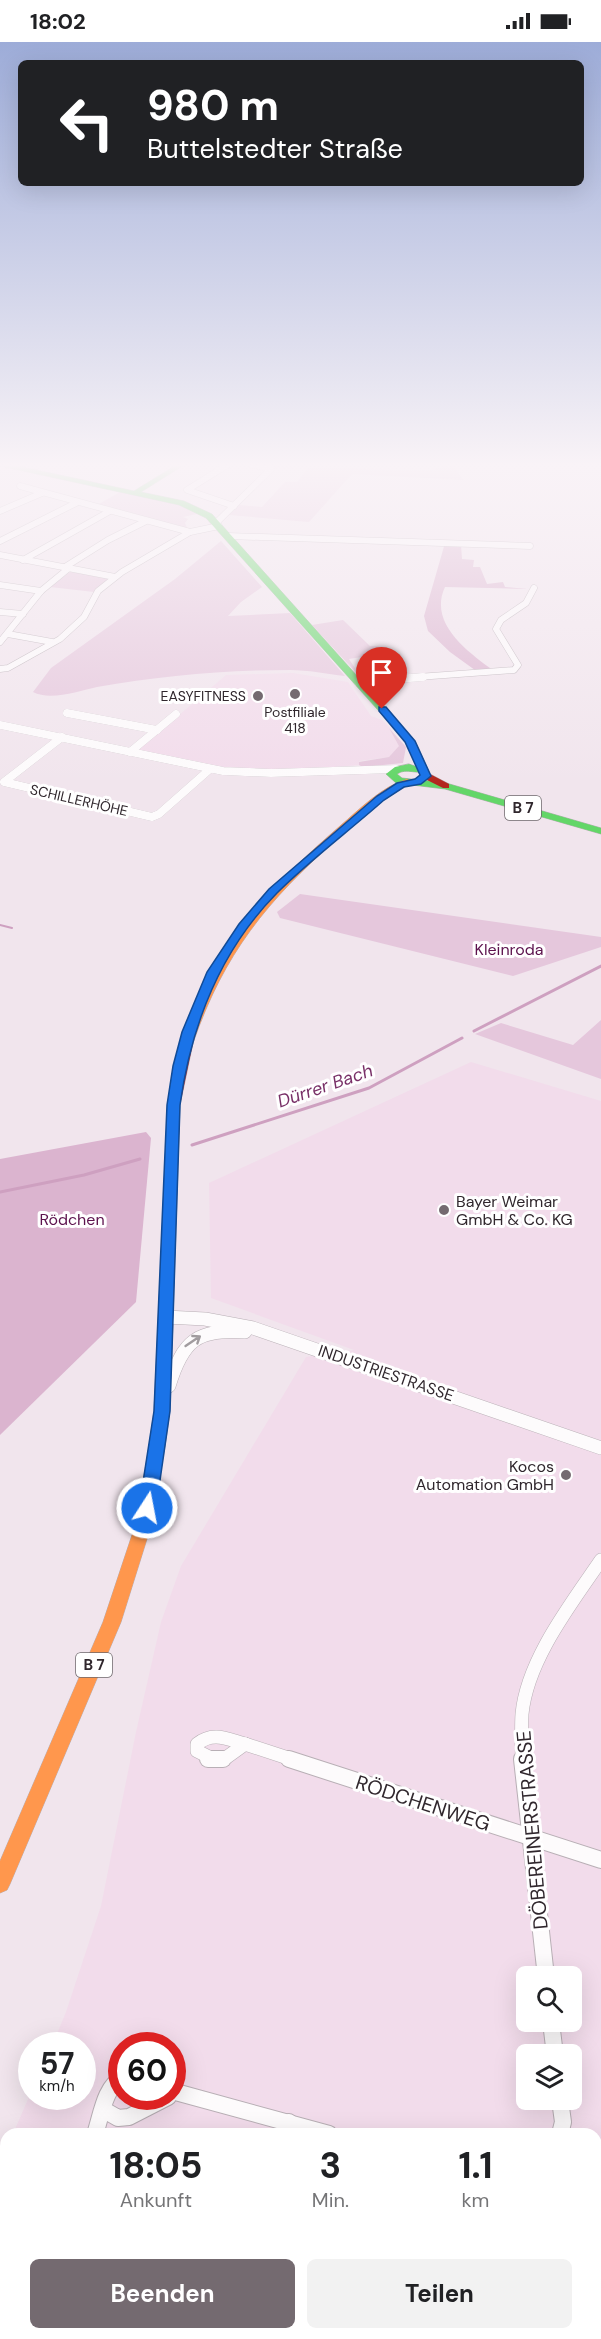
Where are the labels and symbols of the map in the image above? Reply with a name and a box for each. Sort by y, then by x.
pin [356,647,407,709]
place label: EASYFITNESS [161,687,246,705]
marker: Postfiliale 418 [288,687,302,701]
marker: EASYFITNESS [251,689,265,703]
place label: Postfiliale 418 [264,703,326,737]
street label: SCHILLERHÖHE [28,780,130,820]
road number: B 7 [505,796,541,820]
park label: Kleinroda [475,939,543,960]
water label: Dürrer Bach [274,1058,376,1114]
place label: Bayer Weimar GmbH & Co. KG [456,1191,573,1230]
marker: Bayer Weimar GmbH & Co. KG [437,1203,451,1217]
park label: Rödchen [39,1209,105,1230]
one-way arrow [185,1335,201,1347]
street label: INDUSTRIESTRASSE [315,1340,457,1406]
place label: Kocos Automation GmbH [416,1456,554,1495]
marker: Kocos Automation GmbH [559,1468,573,1482]
position arrow [115,1476,179,1540]
road number: B 7 [76,1653,112,1677]
street label: DÖBEREINERSTRASSE [510,1729,554,1931]
street label: RÖDCHENWEG [352,1769,494,1837]
speed limit sign: 60 [108,2032,186,2110]

